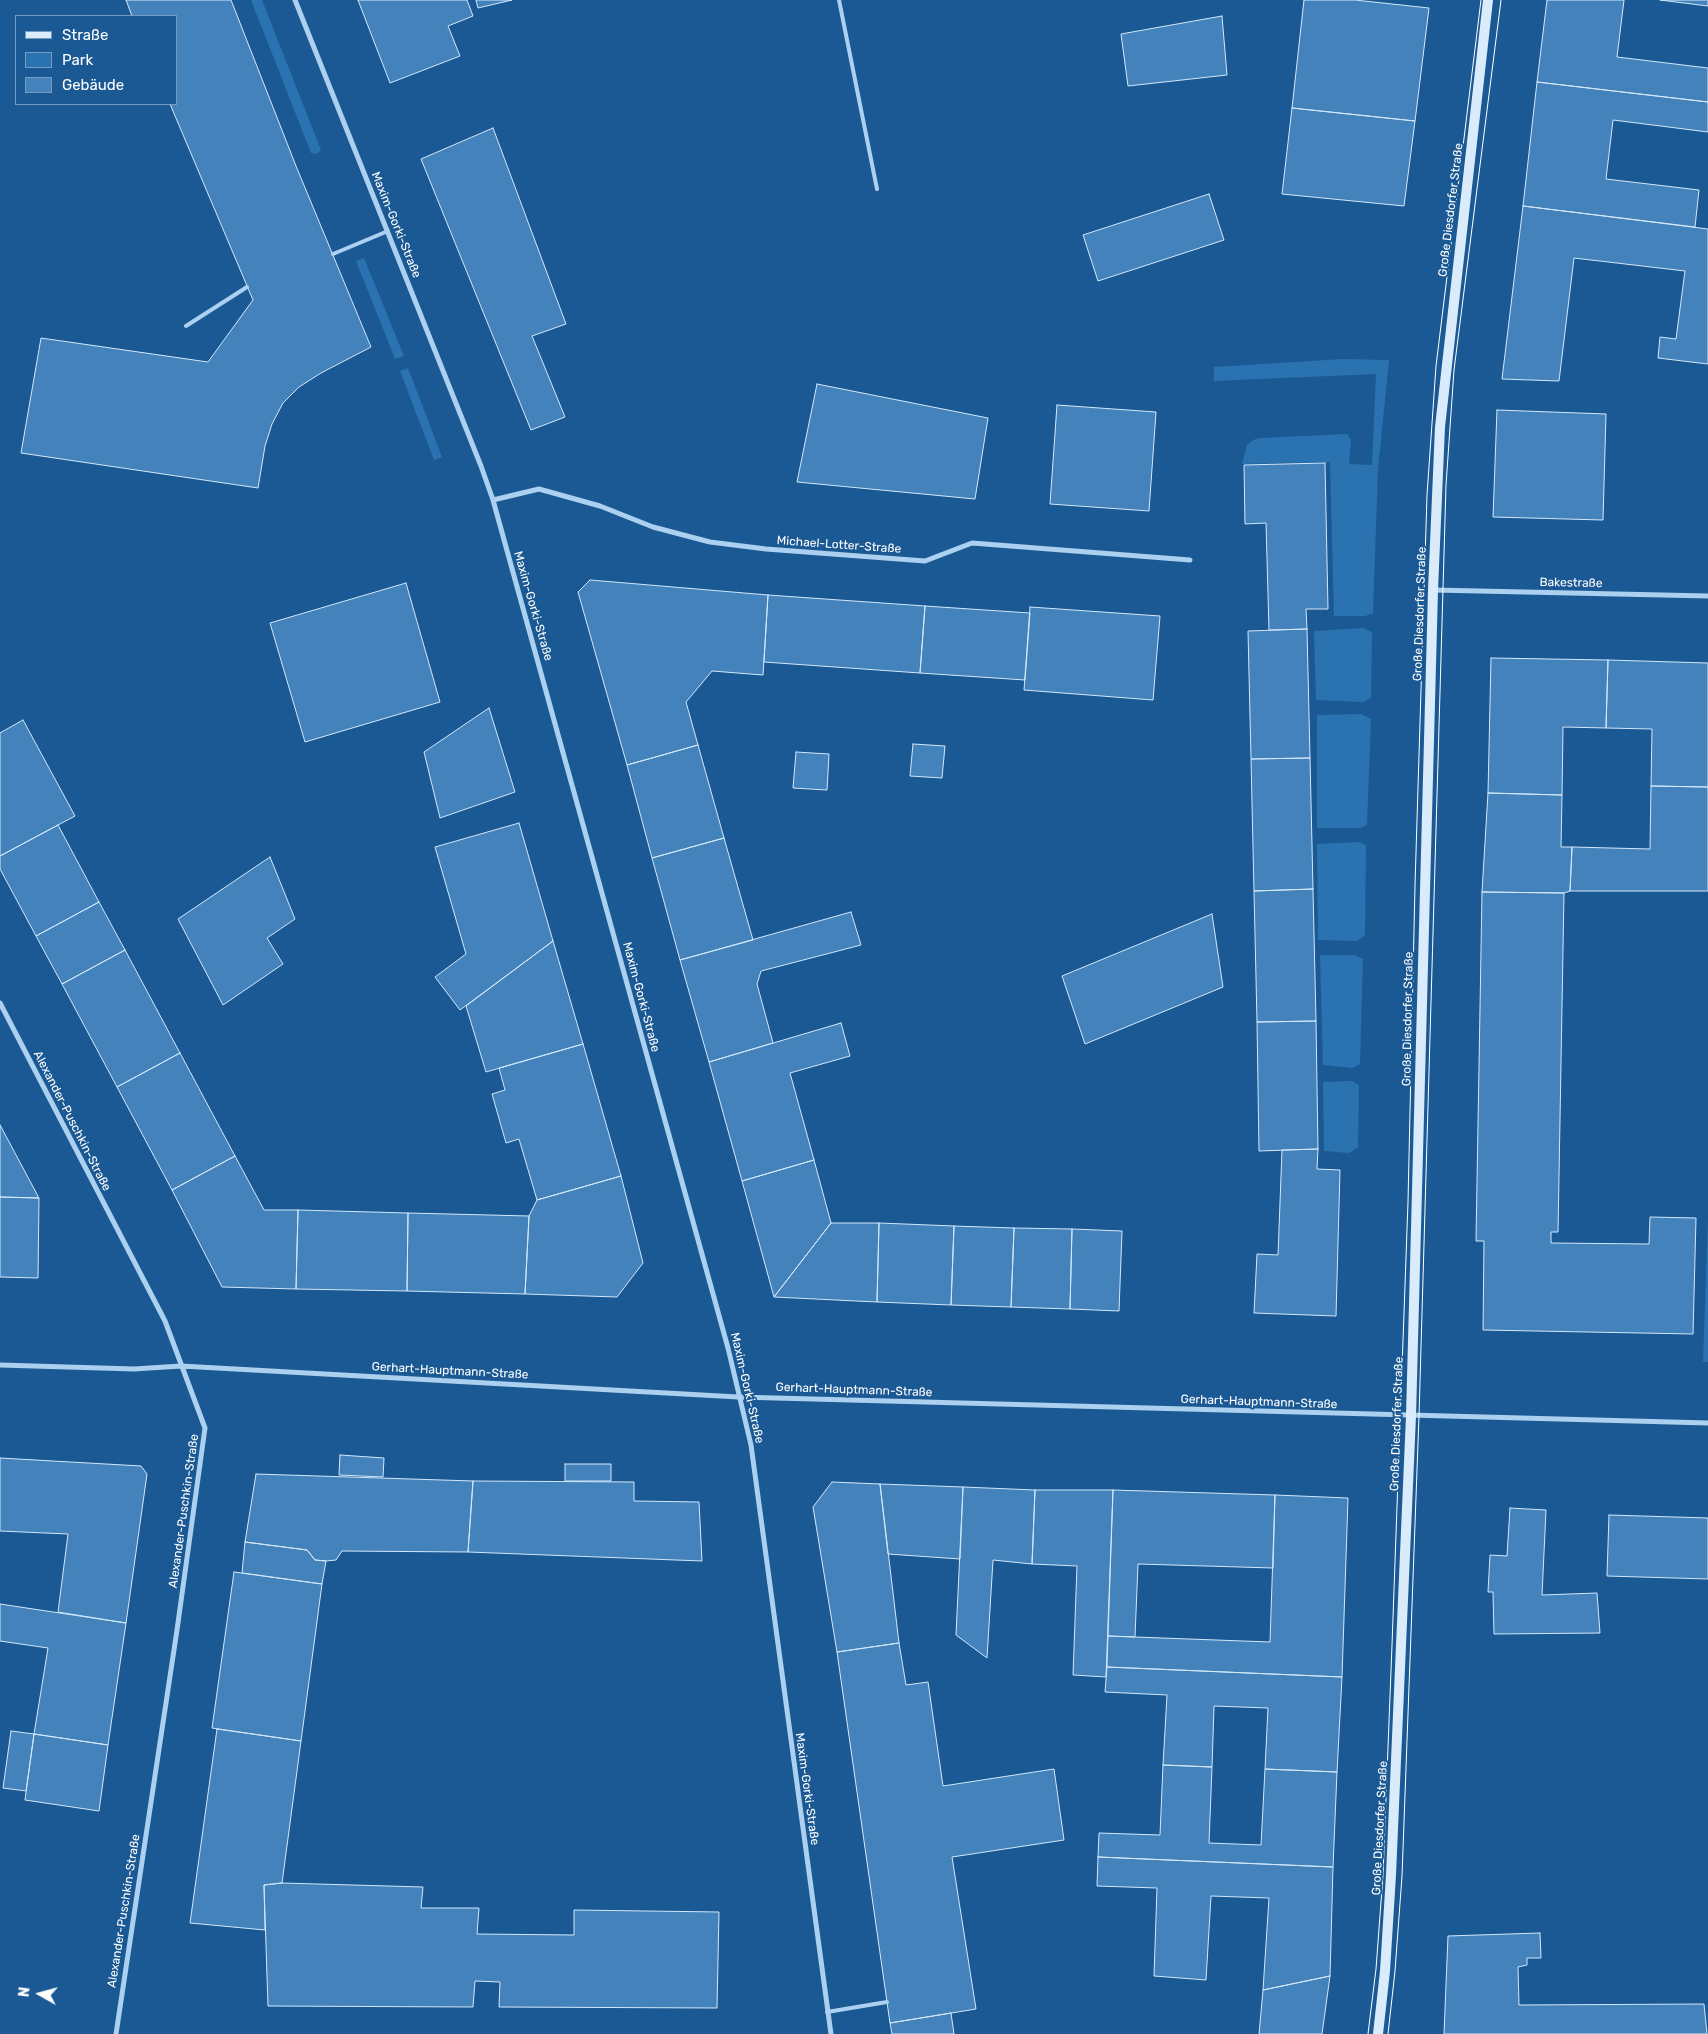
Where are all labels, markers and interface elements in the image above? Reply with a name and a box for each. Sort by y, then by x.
legend [15,15,178,105]
text: Straße [62,26,108,44]
text: Park [62,51,93,69]
text: Gebäude [62,76,124,94]
street label: Große Diesdorfer Straße [1436,142,1466,278]
street label: Maxim-Gorki-Straße [368,170,424,280]
street label: Michael-Lotter-Straße [776,533,902,557]
street label: Große Diesdorfer Straße [1410,546,1430,682]
street label: Maxim-Gorki-Straße [510,550,556,662]
street label: Bakestraße [1539,575,1603,591]
street label: Maxim-Gorki-Straße [619,940,663,1054]
street label: Große Diesdorfer Straße [1400,952,1416,1086]
street label: Alexander-Puschkin-Straße [30,1048,114,1194]
street label: Maxim-Gorki-Straße [727,1331,767,1445]
street label: Große Diesdorfer Straße [1387,1356,1407,1492]
street label: Gerhart-Hauptmann-Straße [371,1360,529,1382]
street label: Gerhart-Hauptmann-Straße [775,1380,933,1400]
street label: Gerhart-Hauptmann-Straße [1180,1392,1338,1412]
street label: Alexander-Puschkin-Straße [166,1433,202,1589]
street label: Maxim-Gorki-Straße [792,1732,822,1846]
street label: Große Diesdorfer Straße [1369,1760,1391,1896]
street label: Alexander-Puschkin-Straße [105,1833,143,1989]
north arrow [15,1969,65,2019]
text: N [16,1986,34,1998]

